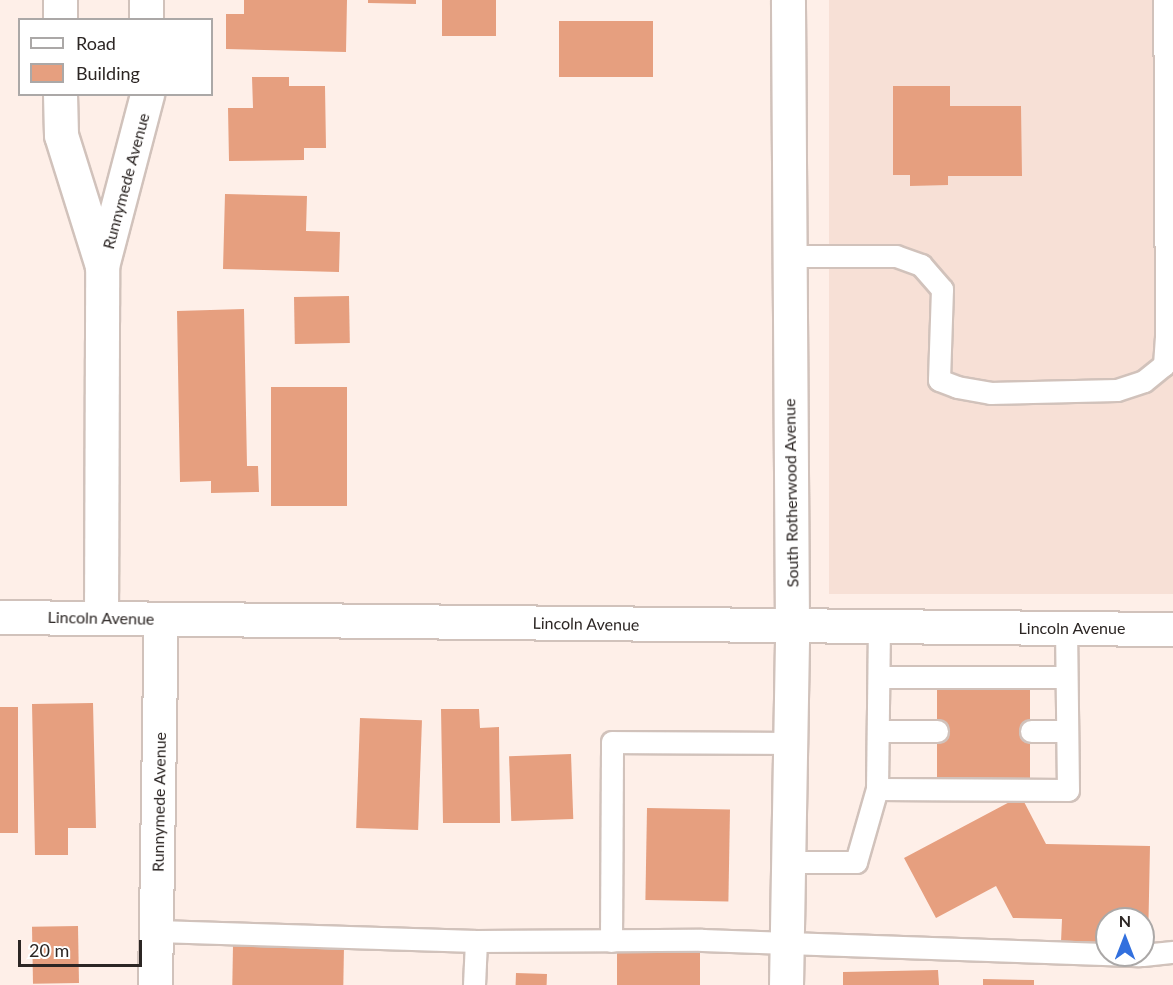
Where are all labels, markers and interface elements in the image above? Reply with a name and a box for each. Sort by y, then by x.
legend [18,18,213,96]
text: Road [76,32,116,54]
text: Building [76,62,140,84]
street label: Runnymede Avenue [99,111,153,251]
street label: South Rotherwood Avenue [780,398,802,588]
street label: Lincoln Avenue [47,607,155,629]
street label: Lincoln Avenue [532,613,640,635]
street label: Lincoln Avenue [1018,618,1126,638]
street label: Runnymede Avenue [148,732,170,872]
north arrow [1095,907,1155,967]
text: N [1119,911,1131,930]
scale bar [21,928,146,966]
text: 20 m [29,939,69,961]

